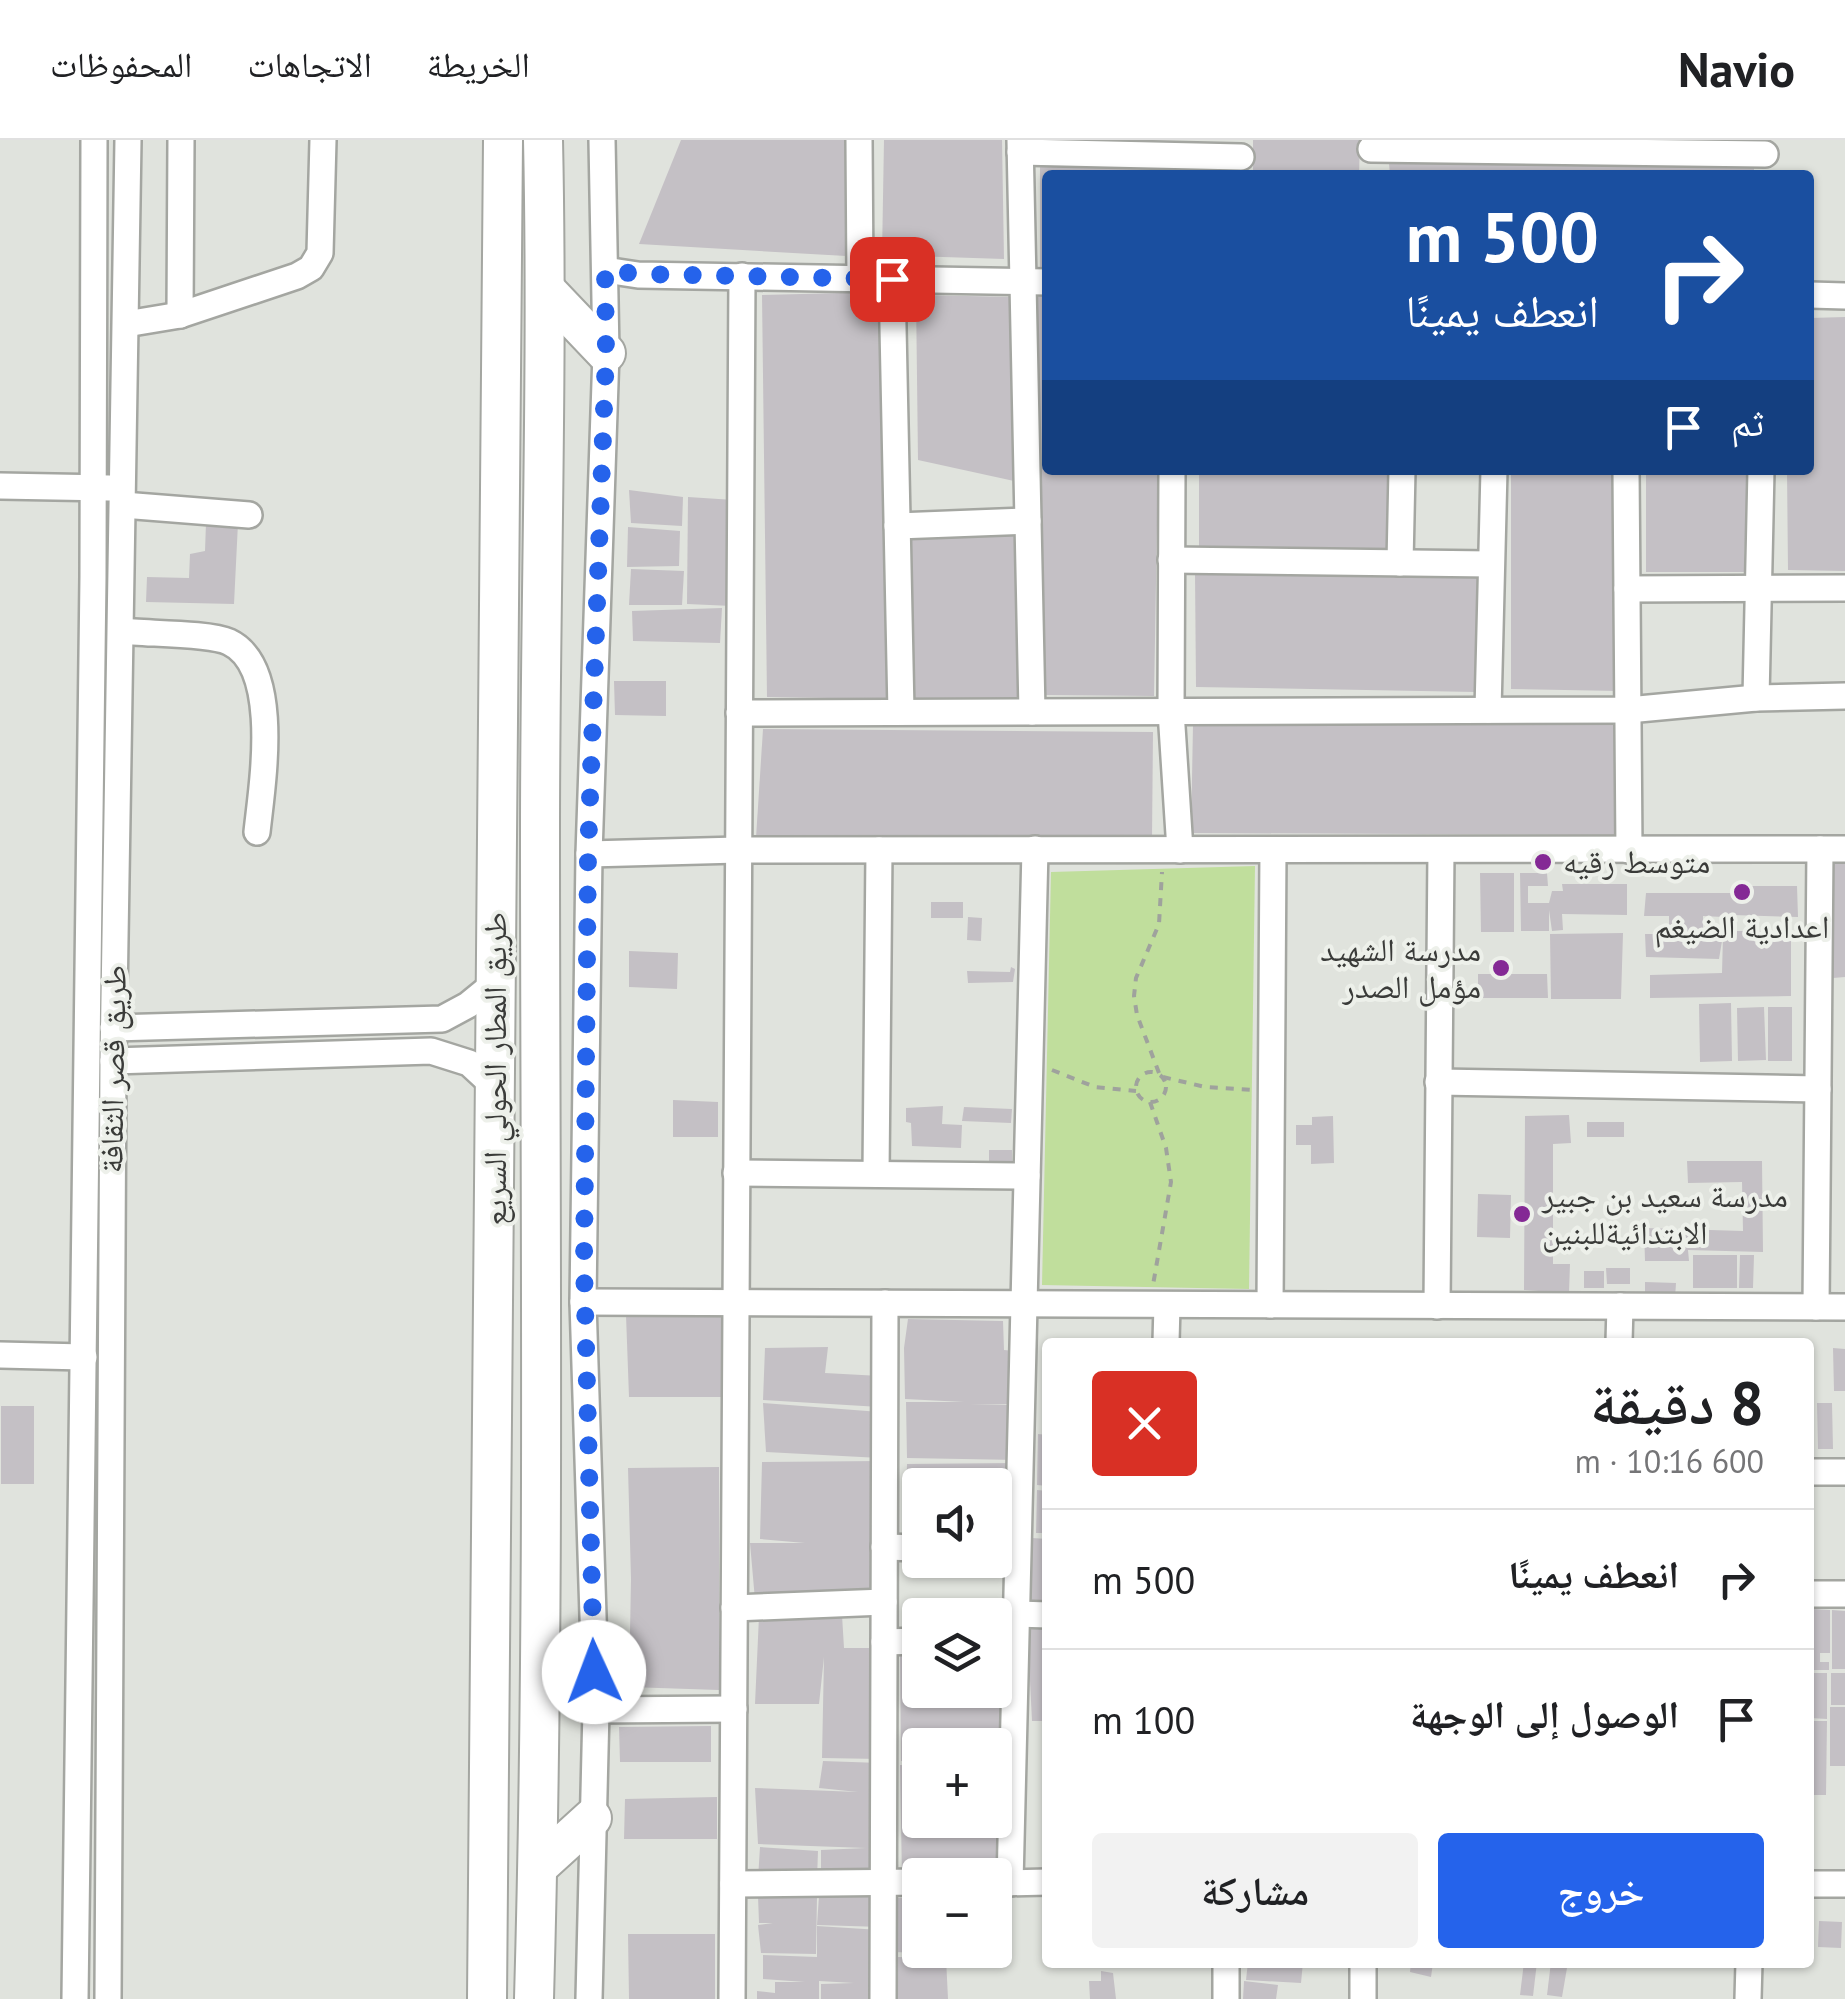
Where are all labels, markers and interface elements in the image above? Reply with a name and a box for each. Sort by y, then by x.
text: Navio [1678,38,1795,100]
text: المحفوظات [50,41,192,87]
text: الاتجاهات [247,41,372,87]
text: الخريطة [427,41,530,87]
text: 500 m [1406,191,1599,281]
icon: right [1634,210,1764,340]
pin [850,237,935,322]
icon: arrive [865,252,920,307]
text: انعطف يمينًا [1405,281,1599,339]
text: ثم [1731,397,1764,446]
icon: arrive [1656,400,1711,455]
place label: متوسط رقيه [1563,840,1710,882]
marker: متوسط رقيه [1532,851,1554,873]
marker: اعدادية الضيغم [1731,881,1753,903]
place label: اعدادية الضيغم [1655,905,1829,948]
street label: طريق المطار الحولي السريع [473,912,520,1226]
place label: مدرسة الشهيد مؤمل الصدر [1320,928,1481,1007]
marker: مدرسة الشهيد مؤمل الصدر [1490,957,1512,979]
street label: طريق قصر الثقافة [89,965,135,1173]
place label: مدرسة سعيد بن جبير الابتدائيةللبنين [1541,1174,1788,1253]
marker: مدرسة سعيد بن جبير الابتدائيةللبنين [1511,1203,1533,1225]
text: 8 دقيقة [1590,1363,1764,1441]
button: close [1092,1371,1197,1476]
text: 600 m · 10:16 [1575,1440,1764,1482]
map controls [902,1468,1012,1968]
button: sound [902,1468,1012,1578]
text: انعطف يمينًا [1508,1549,1679,1598]
icon: right [1709,1552,1764,1607]
text: 500 m [1092,1555,1195,1604]
button: layers [902,1598,1012,1708]
position arrow [542,1620,646,1724]
text: الوصول إلى الوجهة [1410,1689,1679,1738]
icon: arrive [1709,1692,1764,1747]
text: 100 m [1092,1695,1195,1744]
button: + [902,1728,1012,1838]
button: مشاركة [1092,1833,1418,1948]
button: خروج [1438,1833,1764,1948]
button: − [902,1858,1012,1968]

